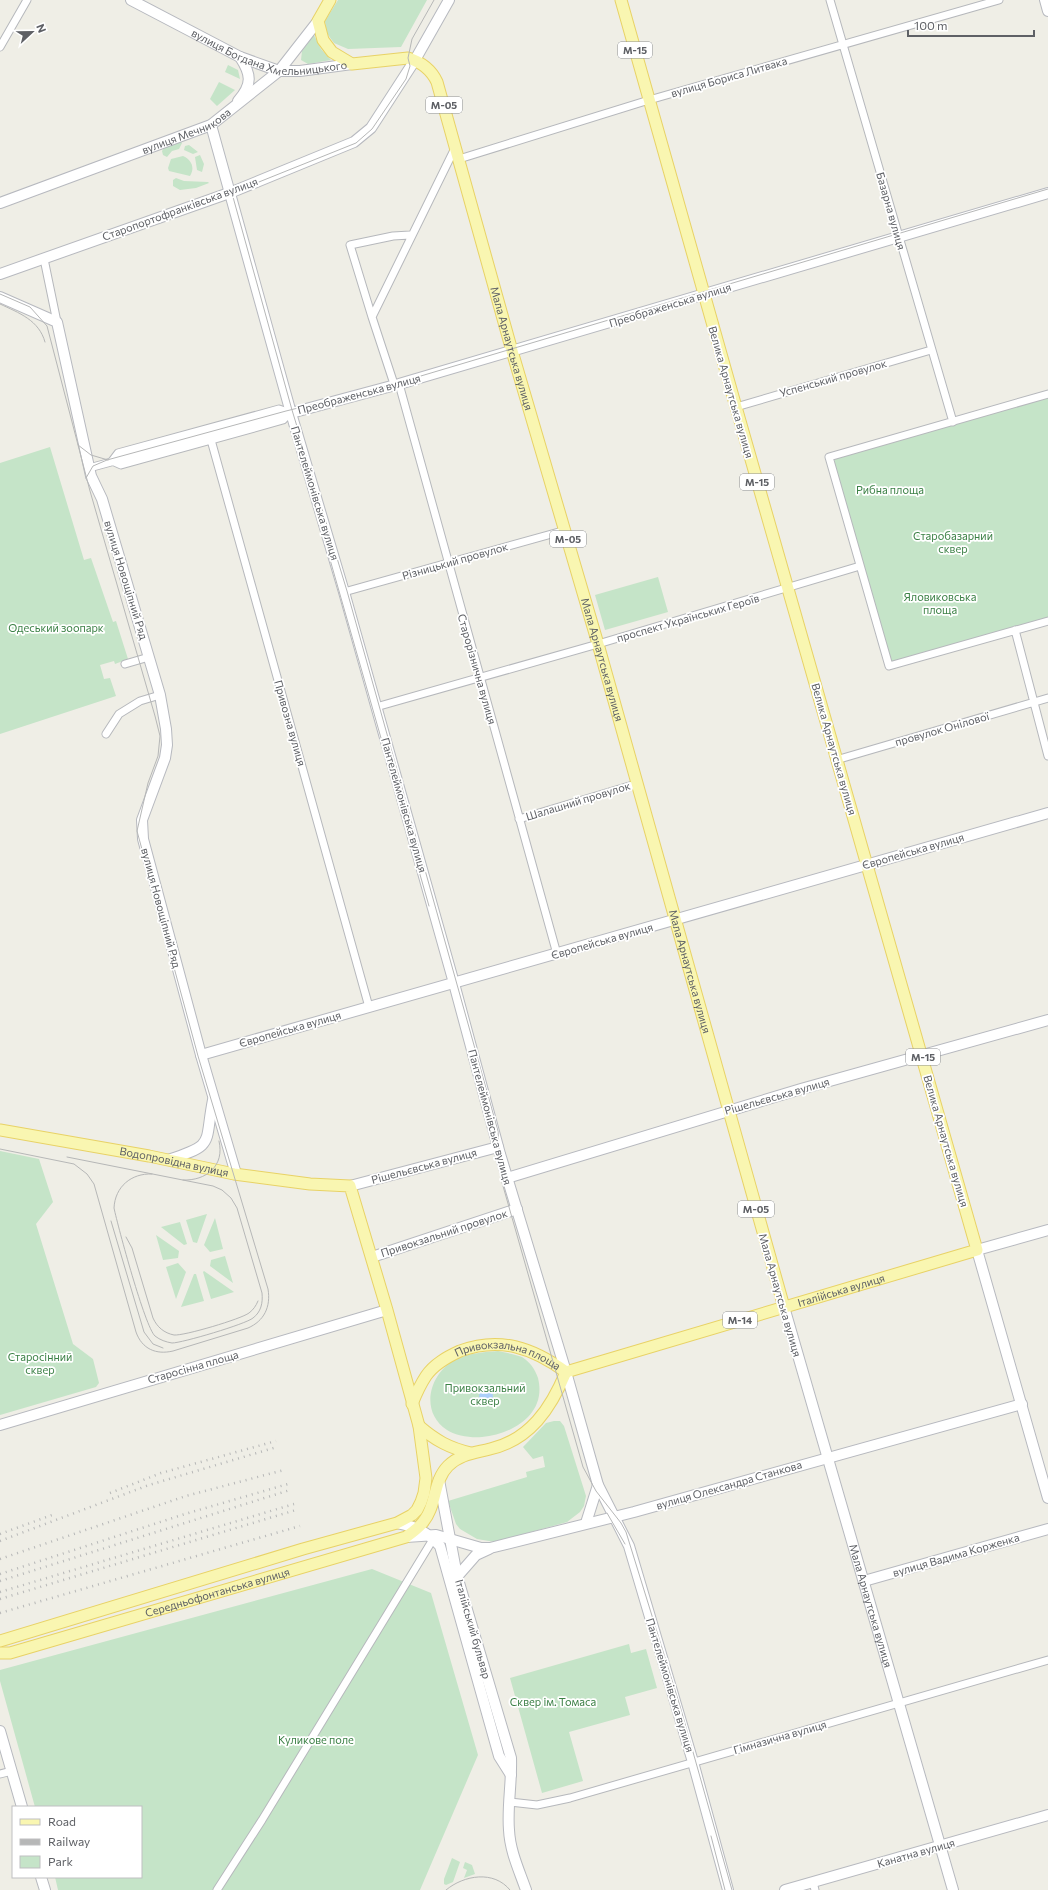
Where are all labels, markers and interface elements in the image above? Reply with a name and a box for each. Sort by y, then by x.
north arrow [12,12,52,52]
scale bar [908,12,1034,38]
text: 100 m [914,18,948,32]
text: N [34,22,49,34]
street label: вулиця Богдана Хмельницького [189,26,348,78]
road number: М-15 [618,42,652,58]
street label: вулиця Бориса Литвака [669,54,789,99]
road number: М-05 [426,97,462,113]
street label: вулиця Мечникова [140,105,233,156]
street label: Базарна вулиця [874,171,909,251]
street label: Старопортофранківська вулиця [100,174,259,243]
street label: Преображенська вулиця [607,280,733,329]
street label: Мала Арнаутська вулиця [488,285,536,412]
street label: Велика Арнаутська вулиця [706,324,757,459]
street label: Успенський провулок [778,356,888,399]
street label: Преображенська вулиця [296,371,422,416]
street label: Пантелеймонівська вулиця [289,424,342,562]
road number: М-15 [740,474,774,490]
park label: Рибна площа [856,483,924,496]
street label: вулиця Новощіпний Ряд [102,519,151,641]
park label: Старобазарний сквер [913,529,993,555]
road number: М-05 [550,531,586,547]
street label: Різницький провулок [400,539,509,582]
park label: Яловиковська площа [903,590,977,616]
street label: проспект Українських Героїв [615,591,761,644]
street label: Мала Арнаутська вулиця [579,596,626,723]
street label: Старорізнична вулиця [455,612,499,726]
park label: Одеський зоопарк [8,621,104,634]
street label: Привозна вулиця [272,678,309,767]
street label: Велика Арнаутська вулиця [809,681,860,816]
street label: провулок Онілової [893,709,991,748]
street label: Пантелеймонівська вулиця [379,736,430,874]
street label: Шалашний провулок [524,778,632,823]
street label: Європейська вулиця [860,830,965,871]
street label: вулиця Новощіпний Ряд [139,846,184,970]
street label: Мала Арнаутська вулиця [667,908,714,1035]
street label: Європейська вулиця [549,920,654,961]
street label: Європейська вулиця [237,1008,342,1049]
street label: Пантелеймонівська вулиця [466,1048,515,1186]
road number: М-15 [906,1049,940,1065]
street label: Велика Арнаутська вулиця [921,1073,972,1208]
street label: Рішельєвська вулиця [723,1074,831,1117]
street label: Водопровідна вулиця [119,1144,230,1179]
street label: Рішельєвська вулиця [370,1145,478,1186]
road number: М-05 [738,1201,774,1217]
street label: Привокзальний провулок [379,1206,509,1259]
street label: Мала Арнаутська вулиця [757,1232,804,1358]
street label: Італійська вулиця [796,1271,886,1309]
road number: М-14 [723,1312,757,1328]
street label: Привокзальна площа [452,1337,563,1372]
street label: Старосінна площа [146,1347,240,1386]
park label: Старосінний сквер [8,1350,72,1376]
park label: Привокзальний сквер [444,1381,526,1407]
street label: вулиця Олександра Станкова [654,1457,803,1512]
street label: вулиця Вадима Корженка [891,1530,1021,1579]
street label: Мала Арнаутська вулиця [847,1542,895,1669]
street label: Середньофонтанська вулиця [143,1564,291,1619]
street label: Італійський бульвар [453,1578,494,1680]
street label: Пантелеймонівська вулиця [644,1616,697,1754]
park label: Сквер ім. Томаса [510,1695,596,1708]
street label: Гімназична вулиця [732,1717,828,1756]
park label: Куликове поле [278,1733,354,1746]
legend [12,1806,142,1878]
text: Road [48,1814,76,1828]
text: Railway [48,1834,90,1848]
street label: Канатна вулиця [875,1835,956,1870]
text: Park [48,1854,74,1868]

